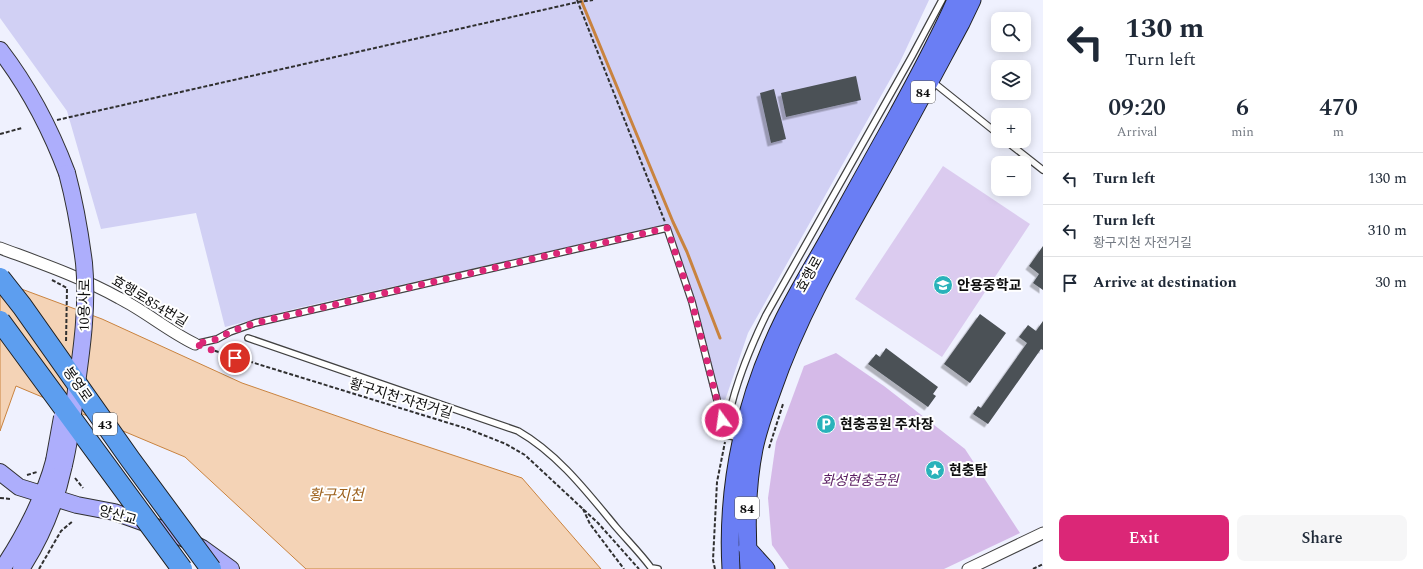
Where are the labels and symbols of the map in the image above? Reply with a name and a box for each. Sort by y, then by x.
road number: 84 [911,81,935,103]
street label: 효행로 [791,252,828,296]
street label: 효행로854번길 [108,270,192,332]
school or university icon: 안용중학교 [932,274,954,296]
place label: 안용중학교 [957,275,1022,296]
street label: 10용사로 [74,278,95,332]
pin [218,341,252,375]
street label: 봉영로 [58,362,97,406]
street label: 황구지천 자전거길 [347,373,455,424]
position arrow [701,399,743,441]
road number: 43 [93,413,117,435]
parking icon: 현충공원 주차장 [815,413,837,435]
place label: 현충공원 주차장 [840,414,934,435]
place icon: 현충탑 [924,459,946,481]
place label: 현충탑 [949,460,988,481]
park label: 화성현충공원 [821,470,900,491]
water label: 황구지천 [308,484,366,507]
road number: 84 [735,497,759,519]
street label: 양산교 [96,500,139,531]

